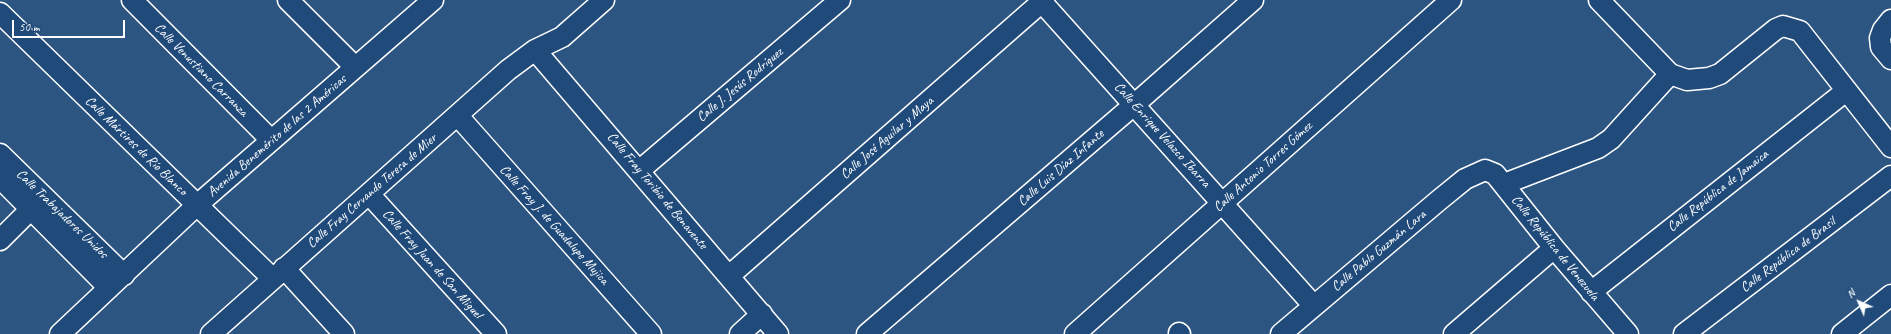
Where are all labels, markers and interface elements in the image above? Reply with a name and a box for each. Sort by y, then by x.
scale bar [14,12,127,38]
text: 50 m [19,19,39,35]
street label: Calle Venustiano Carranza [151,20,251,120]
street label: Calle J. Jesús Rodríguez [694,44,786,126]
street label: Avenida Benemérito de las 2 Américas [204,71,350,201]
street label: Calle Enrique Velazco Ibarra [1110,79,1214,191]
street label: Calle Mártires de Río Blanco [81,93,191,199]
street label: Calle José Aguilar y Maya [837,93,937,183]
street label: Calle Antonio Torres Gómez [1210,118,1316,216]
street label: Calle Luis Díaz Infante [1014,126,1108,210]
street label: Calle Fray Toribio de Benavente [603,129,711,253]
street label: Calle Fray Cervando Teresa de Mier [304,130,440,252]
street label: Calle República de Jamaica [1664,146,1772,236]
street label: Calle Fray J. de Guadalupe Mujica [496,162,612,288]
street label: Calle Trabajadores Unidos [13,166,111,262]
street label: Calle República de Venezuela [1507,192,1603,304]
street label: Calle Fray Juan de San Miguel [379,206,485,322]
street label: Calle Pablo Guzmán Lara [1328,207,1430,295]
street label: Calle República de Brasil [1737,214,1839,296]
north arrow [1839,282,1879,322]
text: N [1843,286,1858,301]

